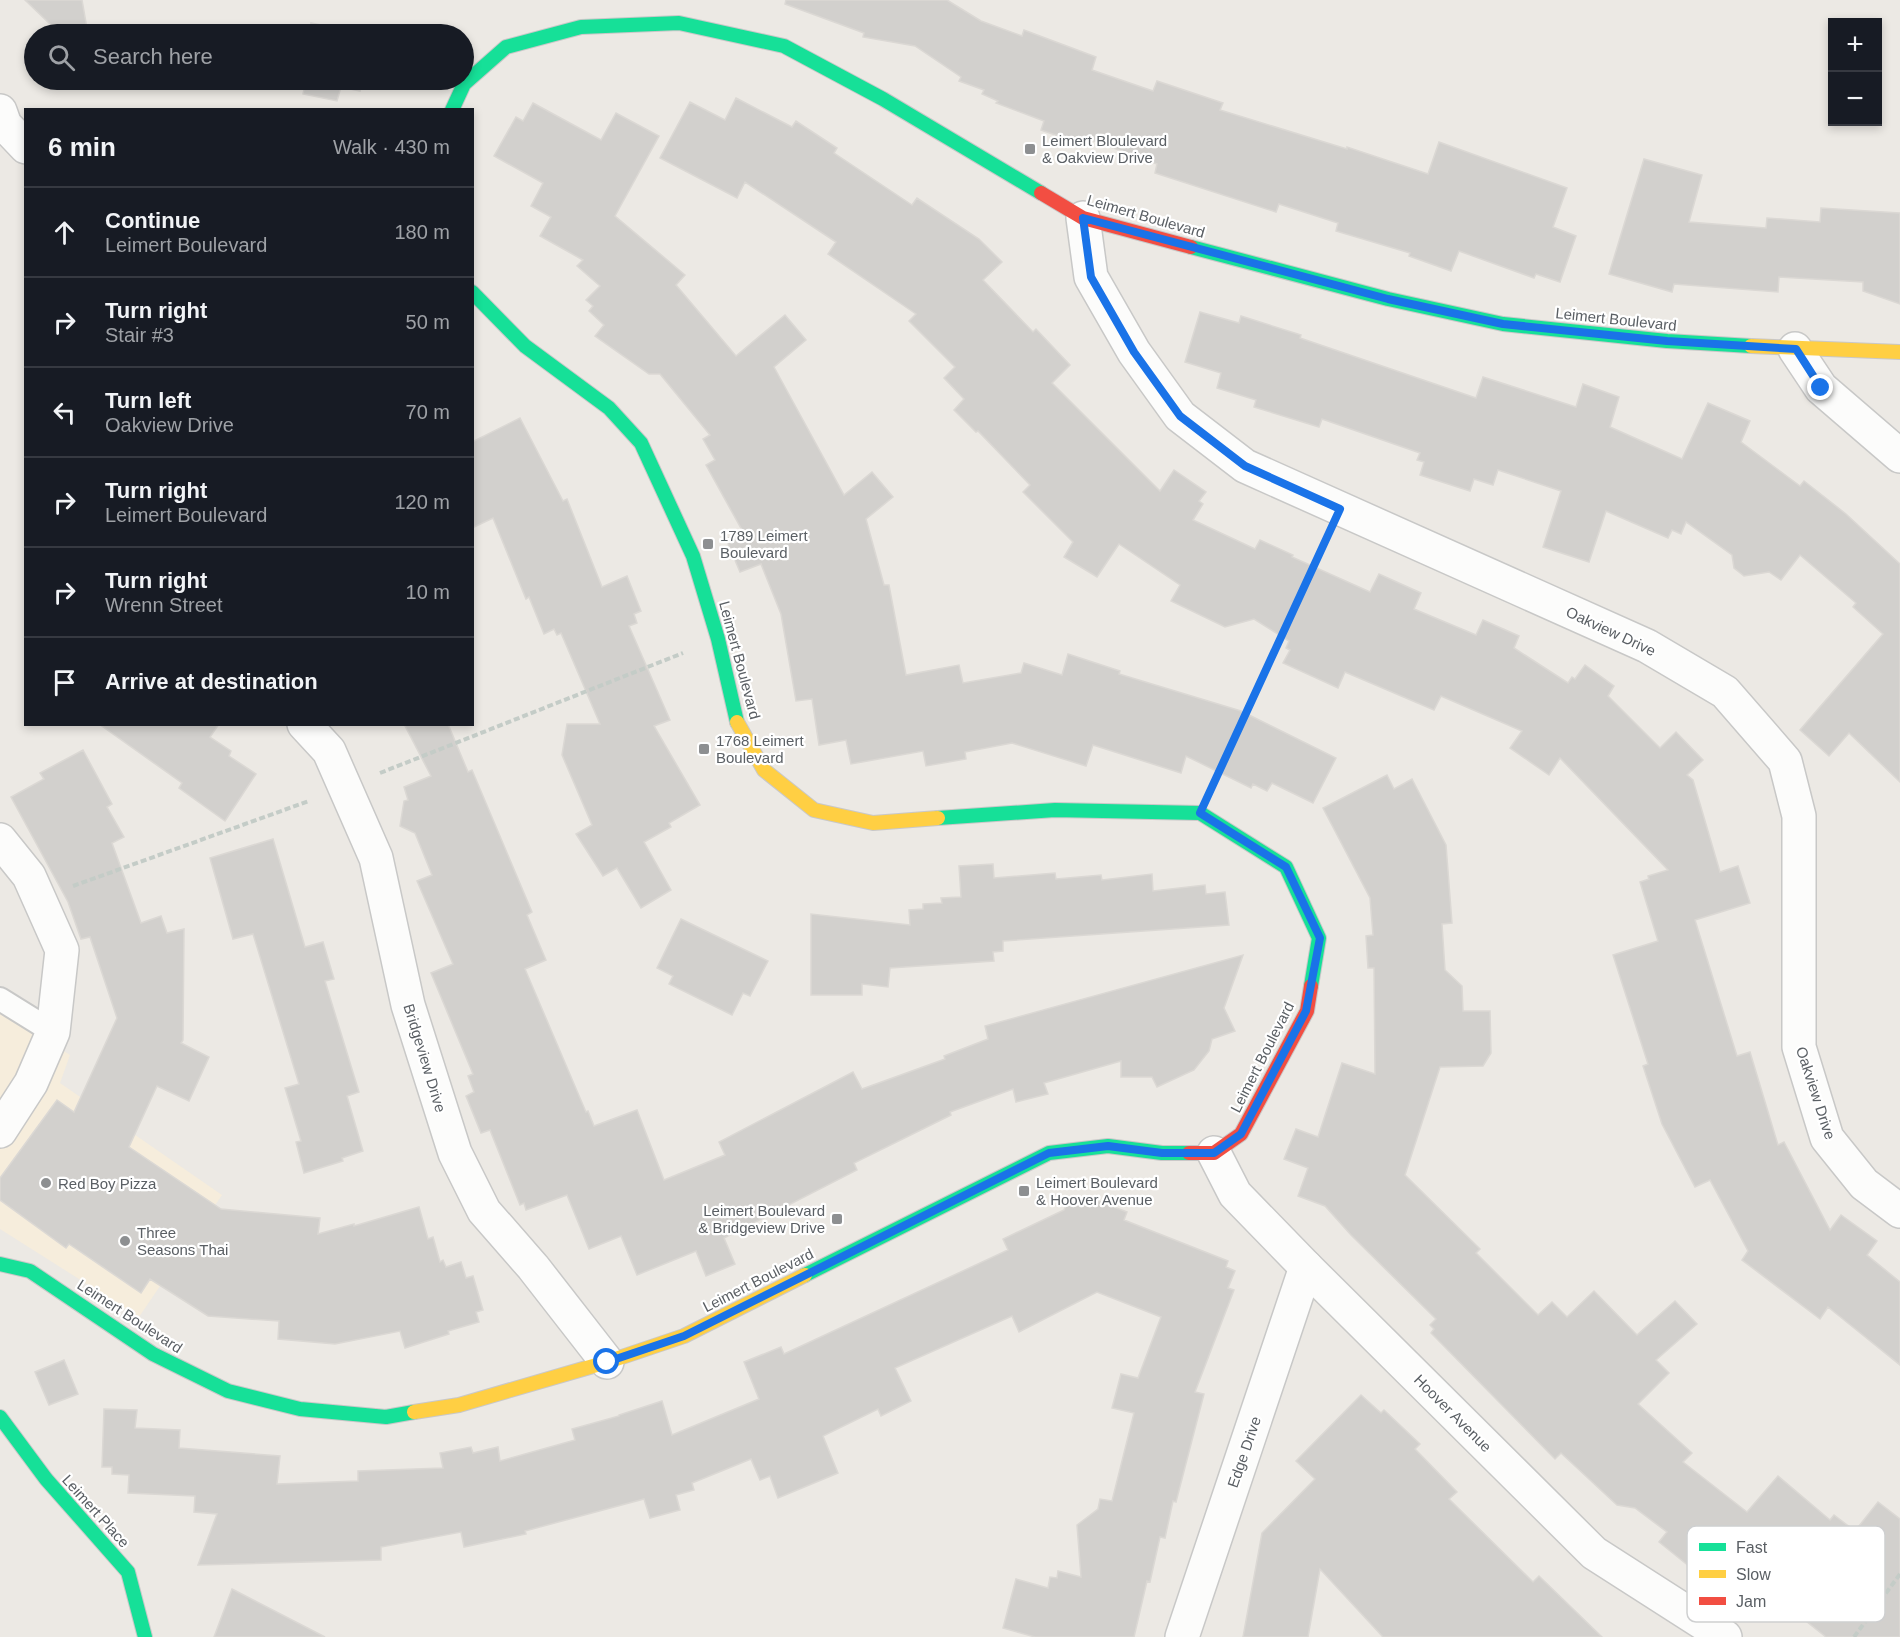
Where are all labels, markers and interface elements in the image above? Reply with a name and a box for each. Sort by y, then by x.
map controls [1828,18,1882,126]
button: + [1828,18,1882,72]
search box [24,24,474,90]
icon: search [45,41,78,74]
text: Search here [93,44,213,69]
button: − [1828,72,1882,126]
text: 6 min [48,132,116,162]
place label: Leimert Bloulevard & Oakview Drive [1042,132,1167,166]
text: Walk · 430 m [333,136,450,158]
marker: Leimert Bloulevard & Oakview Drive [1023,142,1037,156]
street label: Leimert Boulevard [1085,191,1207,241]
text: Continue [105,208,200,233]
icon: ahead [48,216,81,249]
text: 180 m [394,221,450,243]
text: Leimert Boulevard [105,234,267,256]
text: Turn right [105,298,207,323]
street label: Leimert Boulevard [1555,304,1677,334]
icon: right [48,306,81,339]
text: 50 m [406,311,450,333]
text: Stair #3 [105,324,174,346]
route end [1807,374,1833,400]
text: Turn left [105,388,191,413]
icon: left [48,396,81,429]
text: 70 m [406,401,450,423]
text: Oakview Drive [105,414,234,436]
text: Turn right [105,478,207,503]
icon: right [48,486,81,519]
text: 120 m [394,491,450,513]
text: Leimert Boulevard [105,504,267,526]
place label: 1789 Leimert Boulevard [720,527,808,561]
marker: 1789 Leimert Boulevard [701,537,715,551]
text: Turn right [105,568,207,593]
icon: right [48,576,81,609]
text: 10 m [406,581,450,603]
text: Wrenn Street [105,594,222,616]
street label: Leimert Boulevard [716,599,764,721]
street label: Oakview Drive [1564,603,1658,659]
icon: arrive [48,666,81,699]
text: Arrive at destination [105,669,318,694]
place label: 1768 Leimert Boulevard [716,732,804,766]
marker: 1768 Leimert Boulevard [697,742,711,756]
street label: Leimert Boulevard [1227,999,1297,1115]
street label: Bridgeview Drive [400,1002,450,1114]
street label: Oakview Drive [1793,1044,1839,1142]
place label: Leimert Boulevard & Hoover Avenue [1036,1174,1158,1208]
place label: Red Boy Pizza [58,1175,157,1192]
marker: Red Boy Pizza [39,1176,53,1190]
marker: Leimert Boulevard & Hoover Avenue [1017,1184,1031,1198]
place label: Leimert Boulevard & Bridgeview Drive [698,1202,825,1236]
marker: Leimert Boulevard & Bridgeview Drive [830,1212,844,1226]
place label: Three Seasons Thai [137,1224,228,1258]
marker: Three Seasons Thai [118,1234,132,1248]
street label: Leimert Boulevard [700,1245,816,1315]
street label: Leimert Boulevard [74,1276,186,1356]
route start [593,1348,619,1374]
street label: Hoover Avenue [1411,1371,1495,1455]
street label: Edge Drive [1224,1414,1264,1490]
street label: Leimert Place [59,1471,133,1551]
legend [1687,1526,1885,1622]
text: Fast [1736,1539,1768,1556]
text: Slow [1736,1566,1771,1583]
text: Jam [1736,1593,1766,1610]

